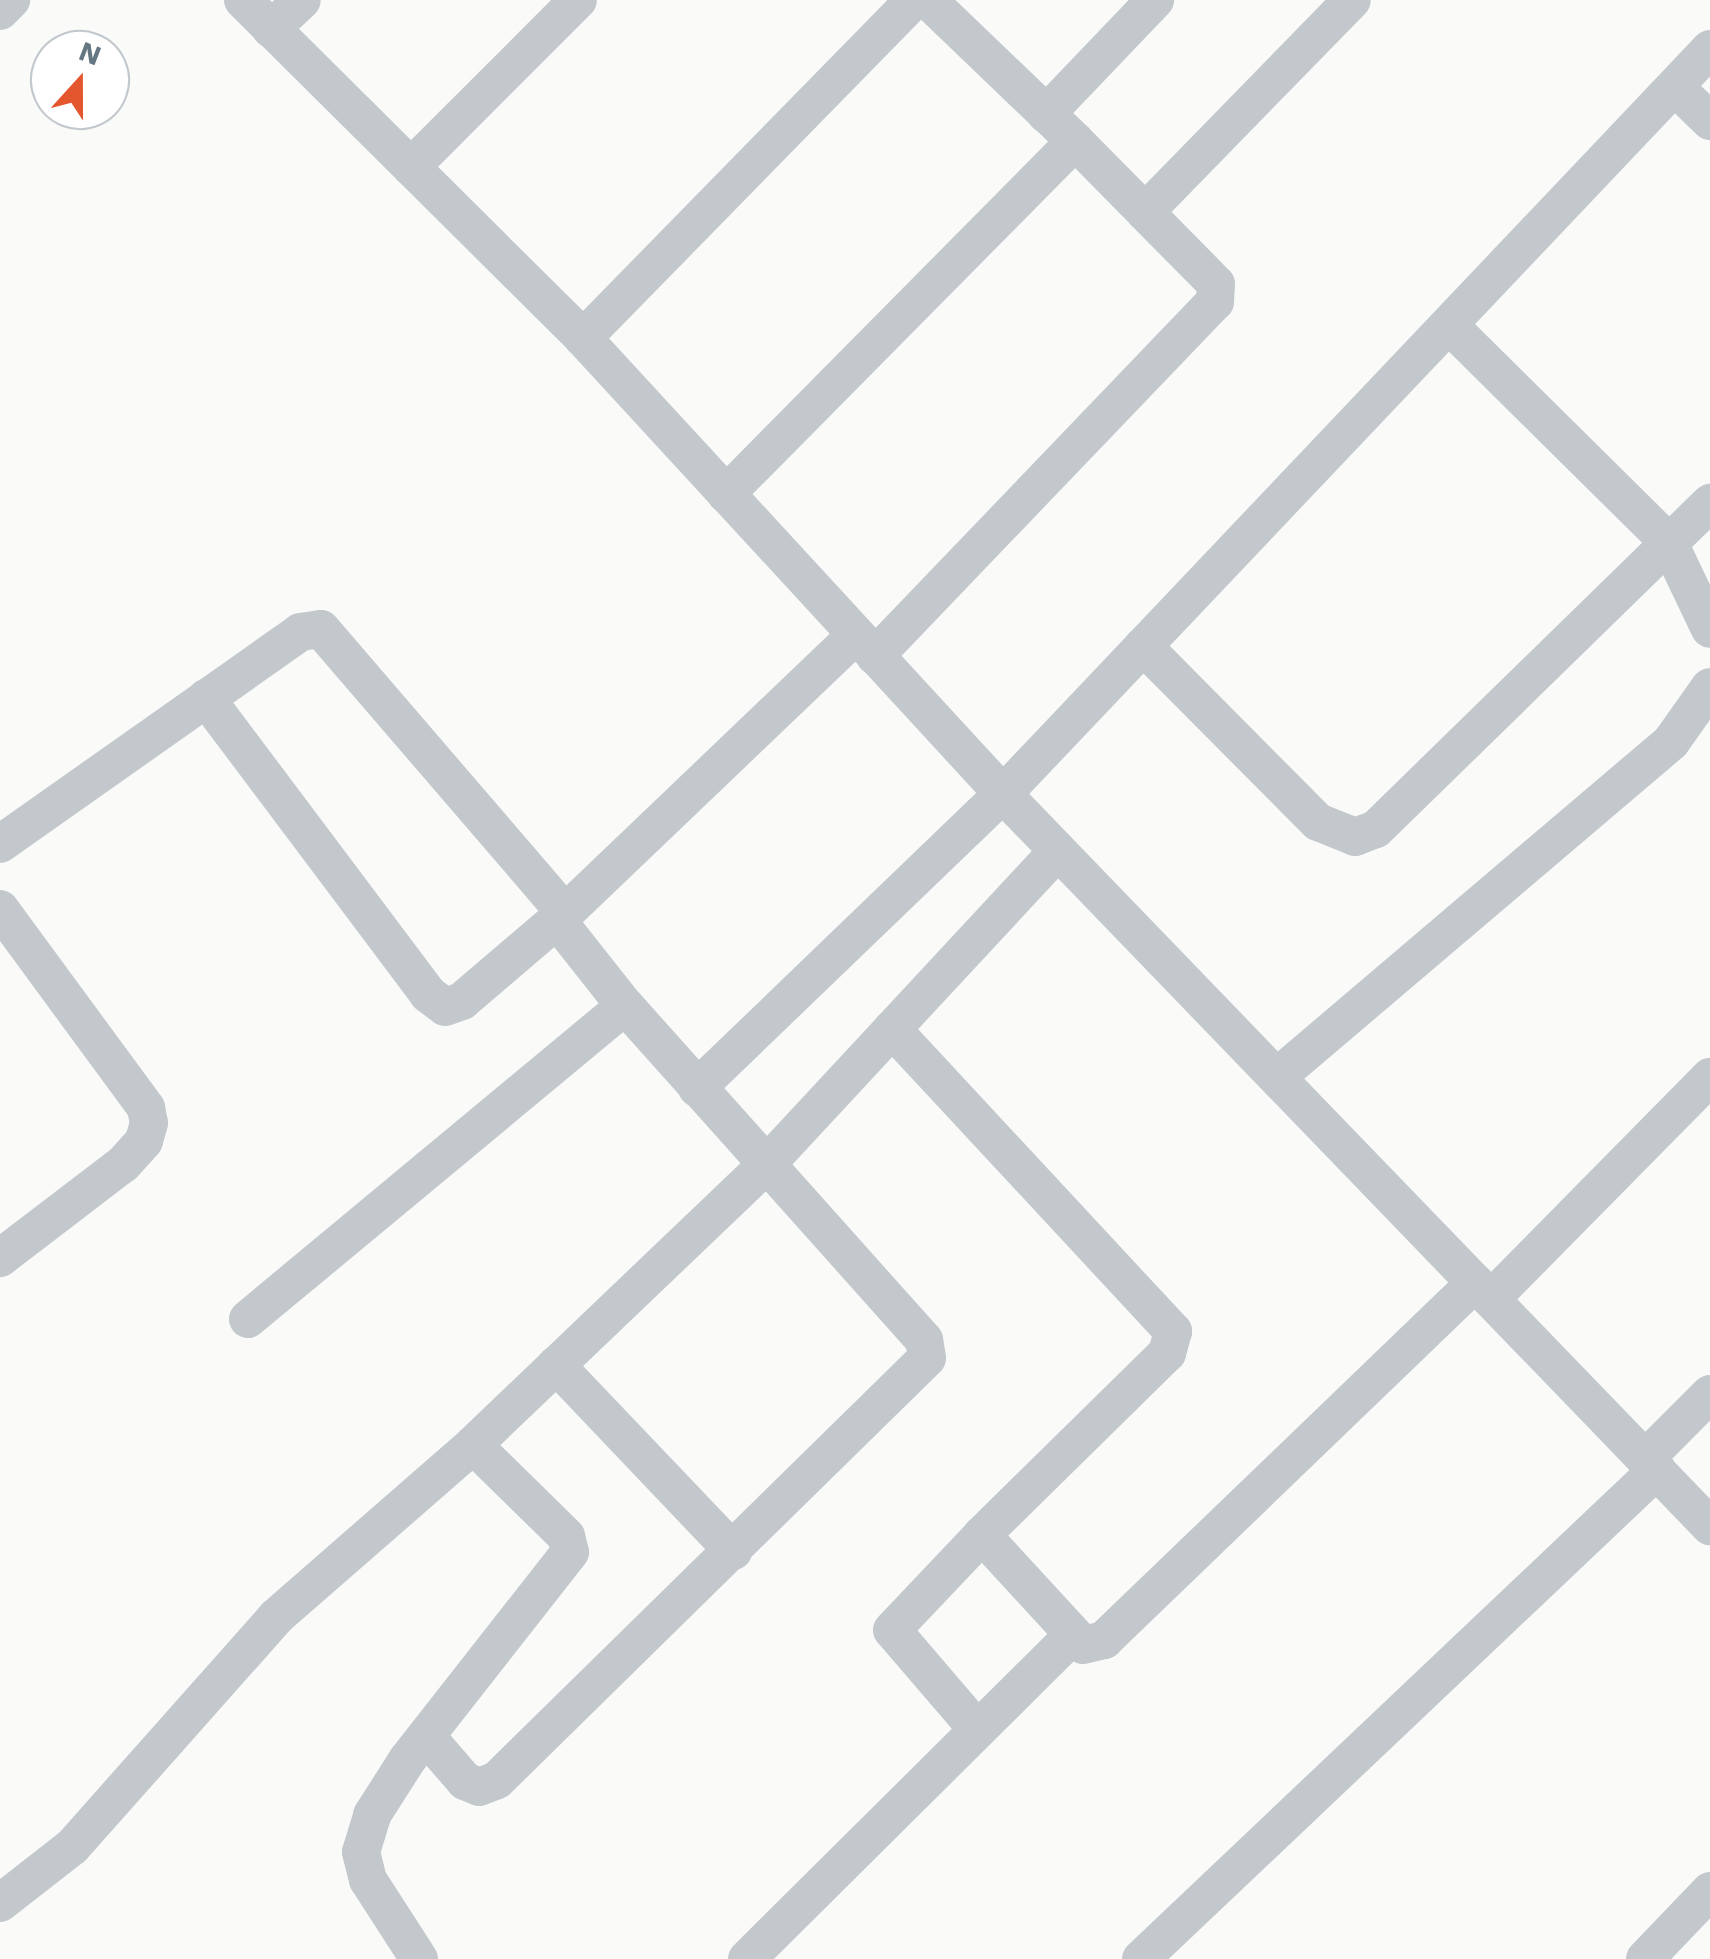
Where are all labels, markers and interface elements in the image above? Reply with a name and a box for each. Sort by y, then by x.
north arrow [30,30,130,130]
text: N [75,34,106,73]

